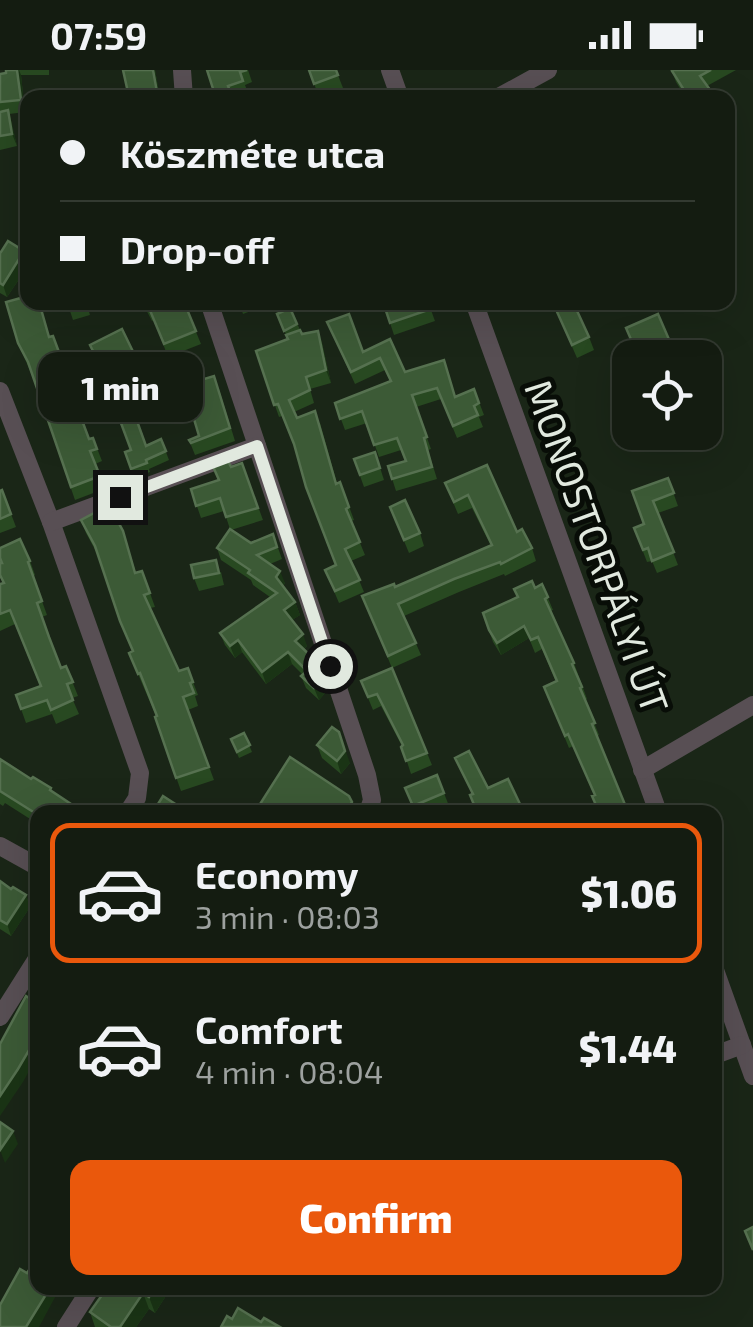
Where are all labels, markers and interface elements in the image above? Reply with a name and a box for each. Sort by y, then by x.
text: 07:59 [50,12,147,58]
text: Köszméte utca [120,130,385,176]
text: Drop-off [120,226,274,272]
map controls [612,340,722,450]
button: locate [612,340,722,450]
callout: 1 min [38,352,202,422]
text: 1 min [81,368,160,406]
street label: MONOSTORPÁLYI ÚT [516,374,679,719]
route end [98,475,143,520]
route start [308,644,353,689]
icon: car [75,848,165,938]
text: Economy [195,851,359,897]
text: $1.06 [581,870,677,916]
text: 3 min · 08:03 [195,897,380,935]
icon: car [75,1003,165,1093]
text: Comfort [195,1006,343,1052]
text: $1.44 [579,1025,677,1071]
text: 4 min · 08:04 [195,1052,383,1090]
button: Confirm [70,1160,682,1275]

